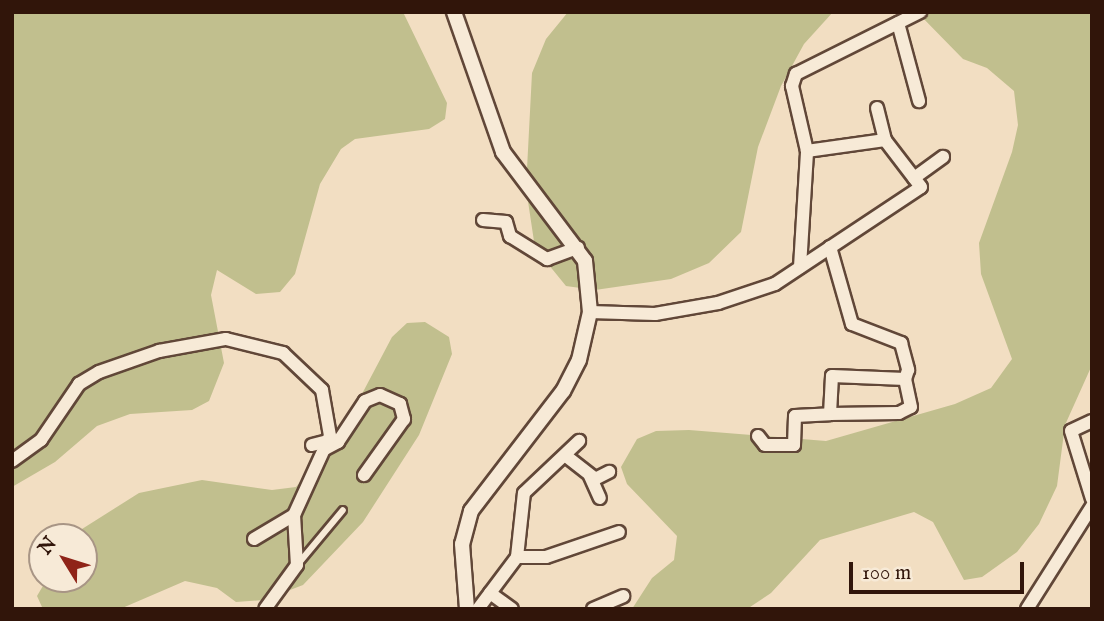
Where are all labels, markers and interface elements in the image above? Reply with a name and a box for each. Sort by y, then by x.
north arrow [28,523,98,593]
text: N [34,532,63,560]
scale bar [852,548,1027,592]
text: 100 m [862,560,911,587]

